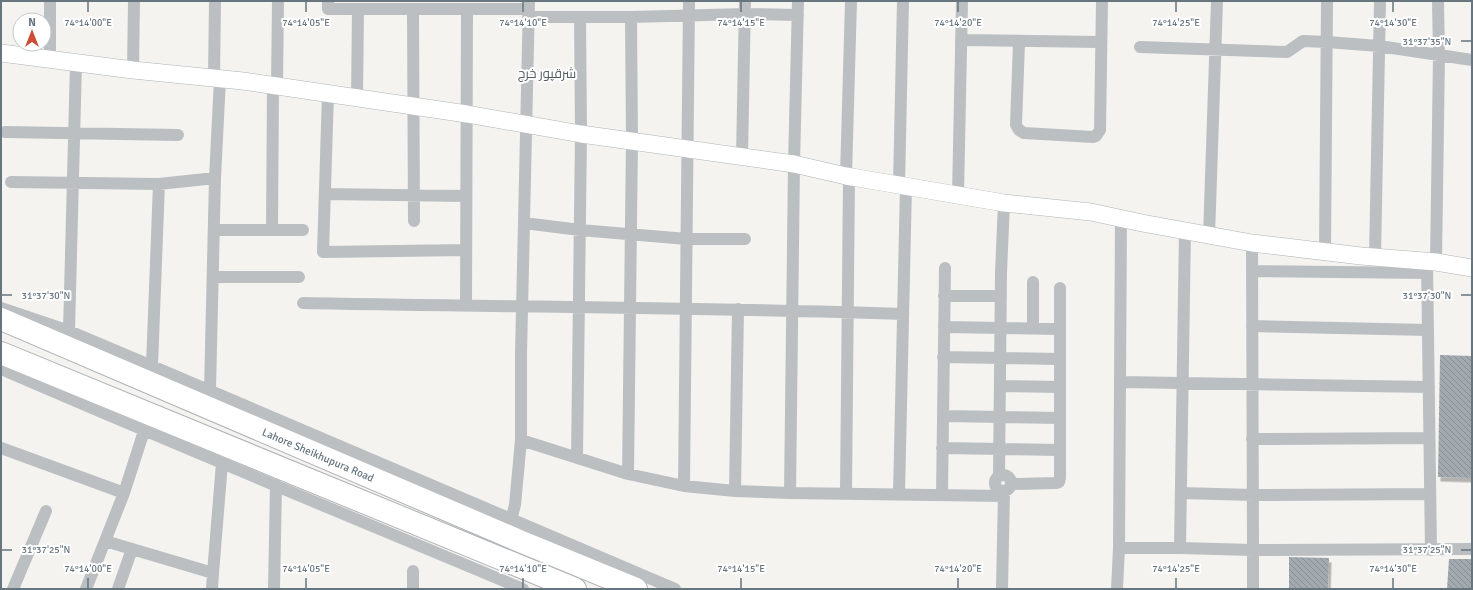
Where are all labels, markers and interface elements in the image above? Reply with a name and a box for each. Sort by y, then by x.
north arrow [12,12,52,52]
text: N [28,16,36,29]
text: 74°14'00"E [64,17,112,29]
text: 74°14'05"E [282,17,330,29]
text: 74°14'10"E [499,17,547,29]
text: 74°14'15"E [717,17,765,29]
text: 74°14'20"E [934,17,982,29]
text: 74°14'25"E [1152,17,1200,29]
text: 74°14'30"E [1369,17,1417,29]
text: 31°37'35"N [1403,36,1451,48]
district label: شرقپور خرچ [518,66,576,82]
text: 31°37'30"N [22,290,70,302]
text: 31°37'30"N [1403,290,1451,302]
street label: Lahore Sheikhupura Road [260,426,376,485]
text: 31°37'25"N [22,544,70,556]
text: 31°37'25"N [1403,544,1451,556]
text: 74°14'00"E [64,563,112,575]
text: 74°14'05"E [282,563,330,575]
text: 74°14'10"E [499,563,547,575]
text: 74°14'15"E [717,563,765,575]
text: 74°14'20"E [934,563,982,575]
text: 74°14'25"E [1152,563,1200,575]
text: 74°14'30"E [1369,563,1417,575]

